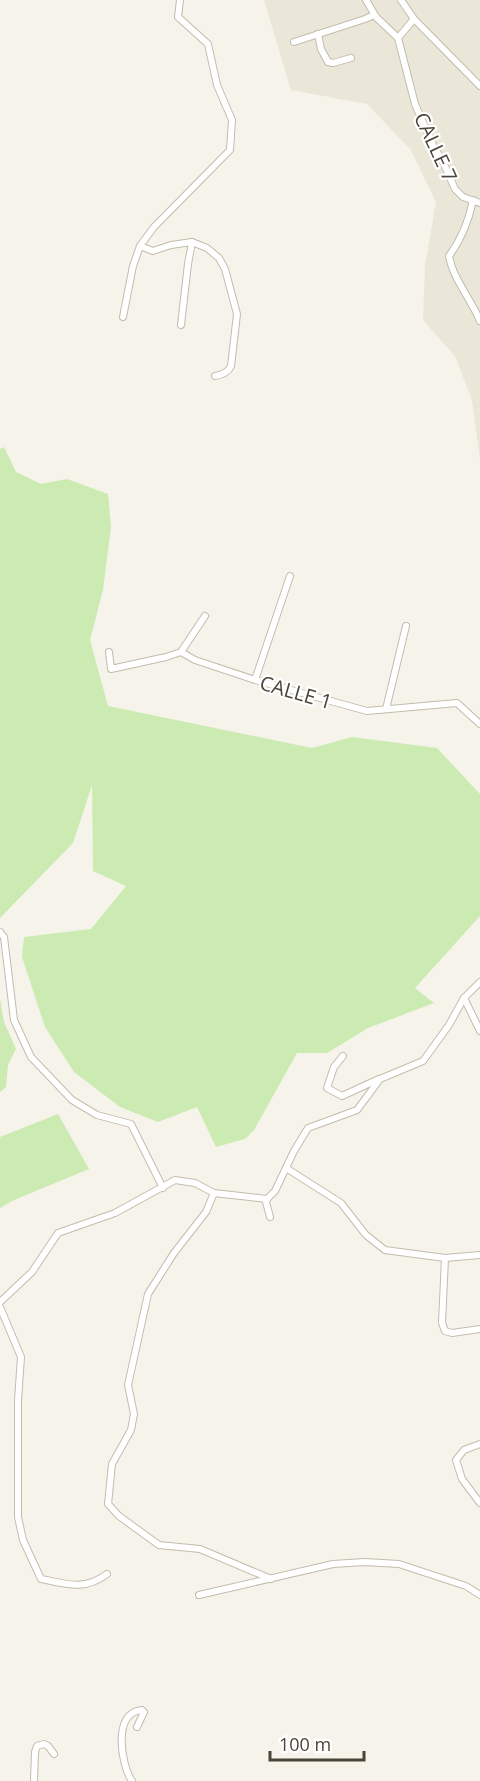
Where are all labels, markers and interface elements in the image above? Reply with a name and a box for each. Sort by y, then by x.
street label: CALLE 7 [408,108,464,186]
street label: CALLE 1 [257,669,335,715]
scale bar [270,1724,364,1762]
text: 100 m [279,1732,331,1756]

